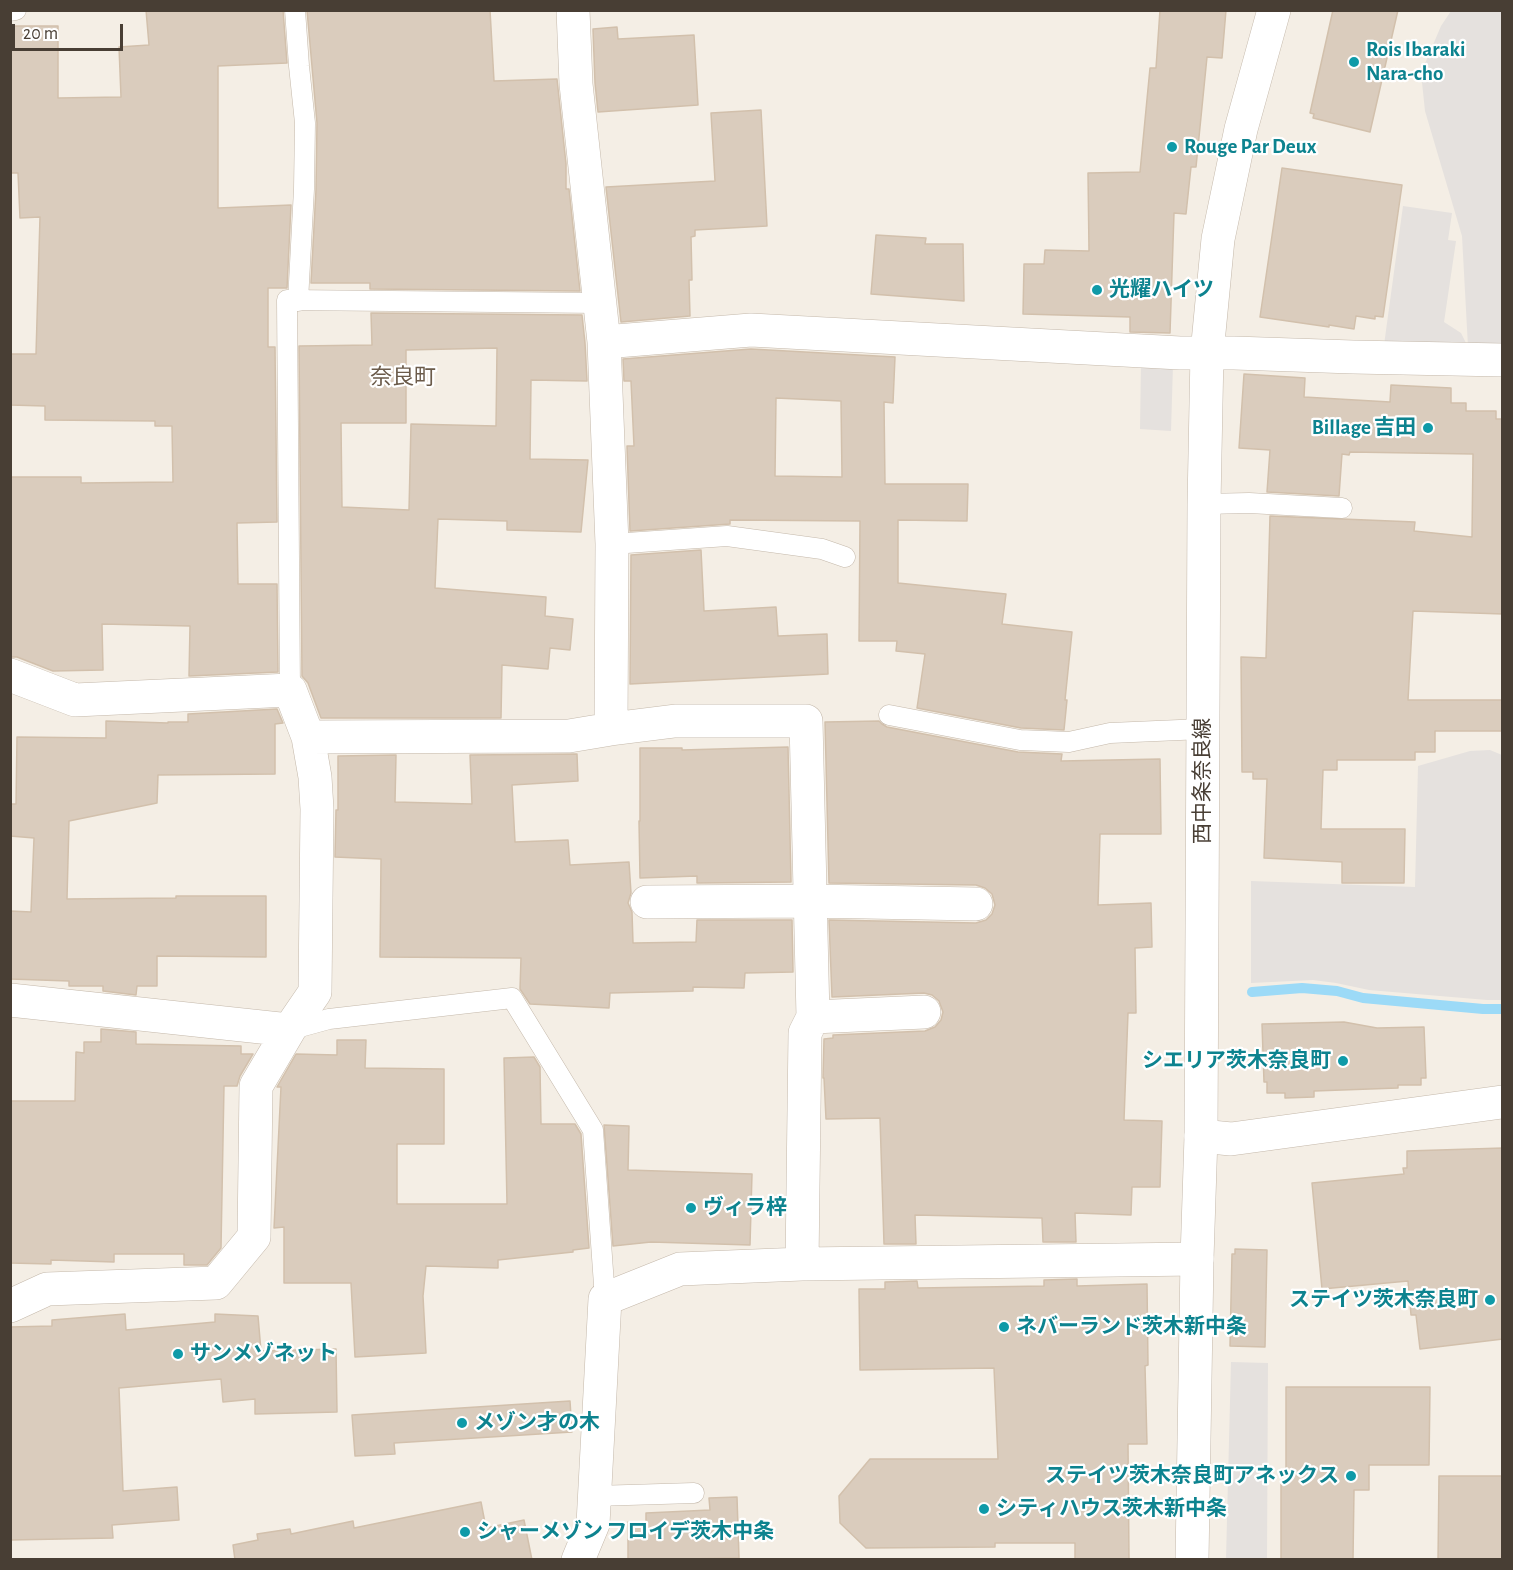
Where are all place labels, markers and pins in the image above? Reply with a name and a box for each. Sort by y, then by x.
place label: Rois Ibaraki Nara-cho [1366,37,1465,87]
marker: Rois Ibaraki Nara-cho [1347,55,1361,69]
place label: Rouge Par Deux [1184,134,1316,160]
marker: Rouge Par Deux [1165,140,1179,154]
place label: 光耀ハイツ [1109,277,1214,303]
marker: 光耀ハイツ [1090,283,1104,297]
place label: Billage 吉田 [1312,415,1416,441]
marker: Billage 吉田 [1421,421,1435,435]
place label: シエリア茨木奈良町 [1142,1048,1331,1074]
marker: シエリア茨木奈良町 [1336,1054,1350,1068]
place label: ヴィラ梓 [703,1195,787,1221]
marker: ヴィラ梓 [684,1201,698,1215]
place label: ステイツ茨木奈良町 [1289,1287,1478,1313]
marker: ステイツ茨木奈良町 [1483,1293,1497,1307]
place label: ネバーランド茨木新中条 [1016,1314,1247,1340]
marker: ネバーランド茨木新中条 [997,1320,1011,1334]
place label: サンメゾネット [190,1341,337,1367]
marker: サンメゾネット [171,1347,185,1361]
place label: メゾン才の木 [474,1410,600,1436]
marker: メゾン才の木 [455,1416,469,1430]
place label: ステイツ茨木奈良町アネックス [1045,1463,1339,1489]
marker: ステイツ茨木奈良町アネックス [1344,1469,1358,1483]
place label: シティハウス茨木新中条 [996,1496,1227,1522]
marker: シティハウス茨木新中条 [977,1502,991,1516]
place label: シャーメゾン フロイデ茨木中条 [477,1519,774,1545]
marker: シャーメゾン フロイデ茨木中条 [458,1525,472,1539]

